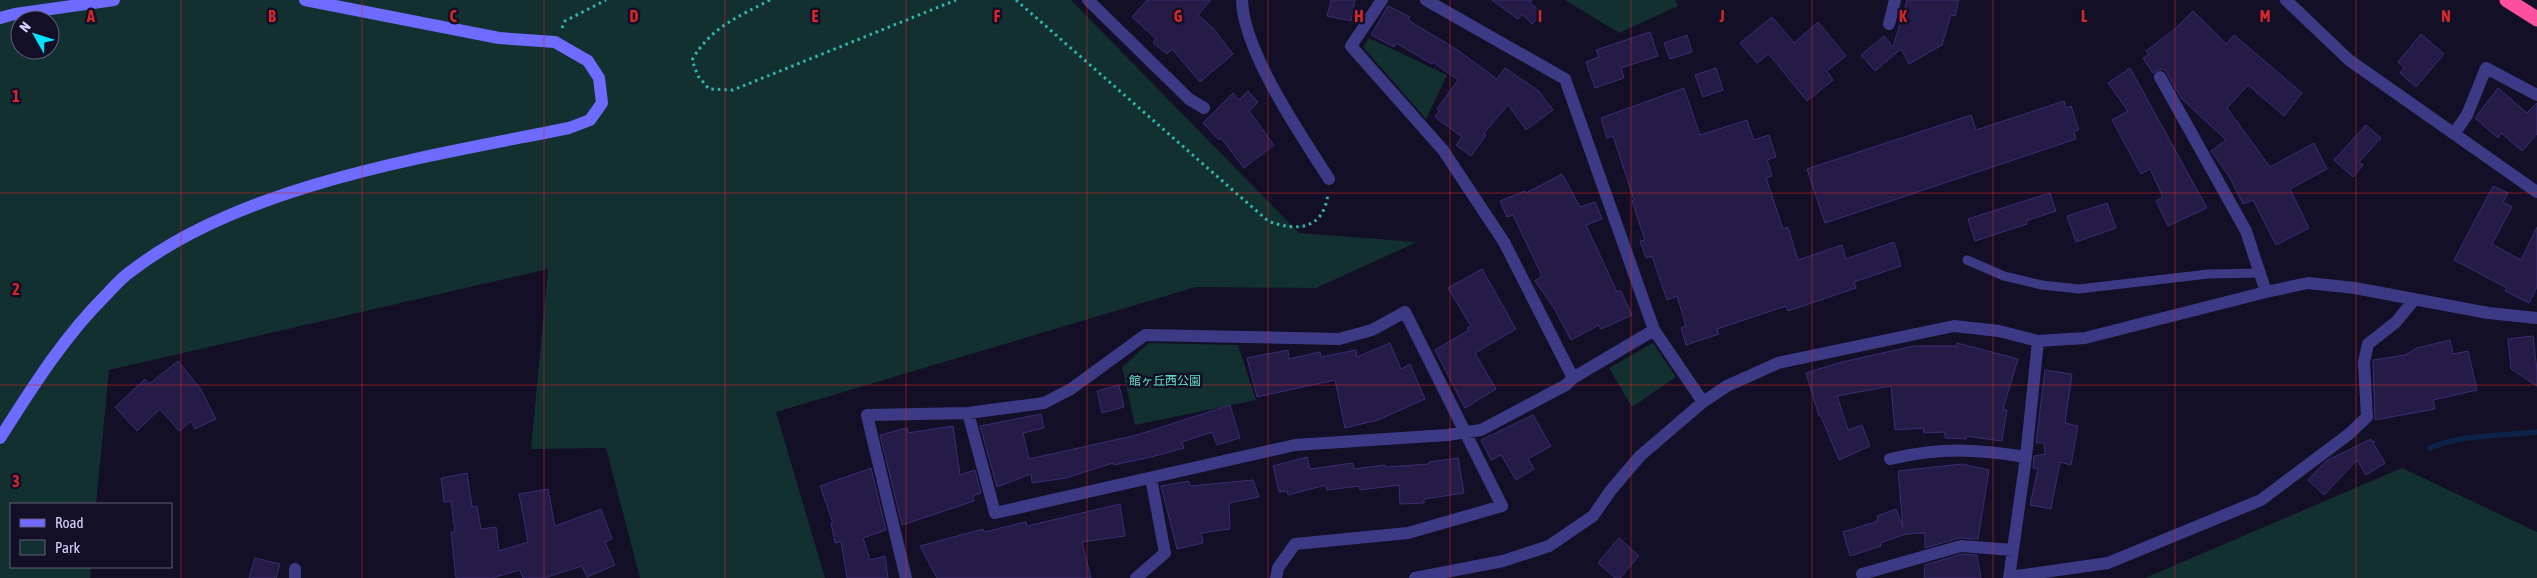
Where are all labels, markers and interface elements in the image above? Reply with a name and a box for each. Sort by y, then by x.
text: A [86,7,95,25]
text: B [268,7,276,25]
text: C [449,7,457,25]
text: D [630,7,639,25]
text: E [812,7,819,25]
text: F [994,7,1001,25]
text: G [1174,7,1183,25]
text: H [1354,7,1364,25]
text: I [1538,7,1542,25]
text: J [1718,7,1725,25]
text: K [1899,7,1907,25]
text: L [2081,7,2088,25]
text: M [2260,7,2270,25]
text: N [2441,7,2451,25]
north arrow [10,10,60,60]
text: N [16,19,34,35]
text: 1 [12,87,20,105]
text: 2 [12,280,20,298]
park label: 館ヶ丘西公園 [1129,374,1201,388]
text: 3 [12,472,20,490]
legend [10,503,172,568]
text: Road [55,514,84,531]
text: Park [55,539,80,556]

